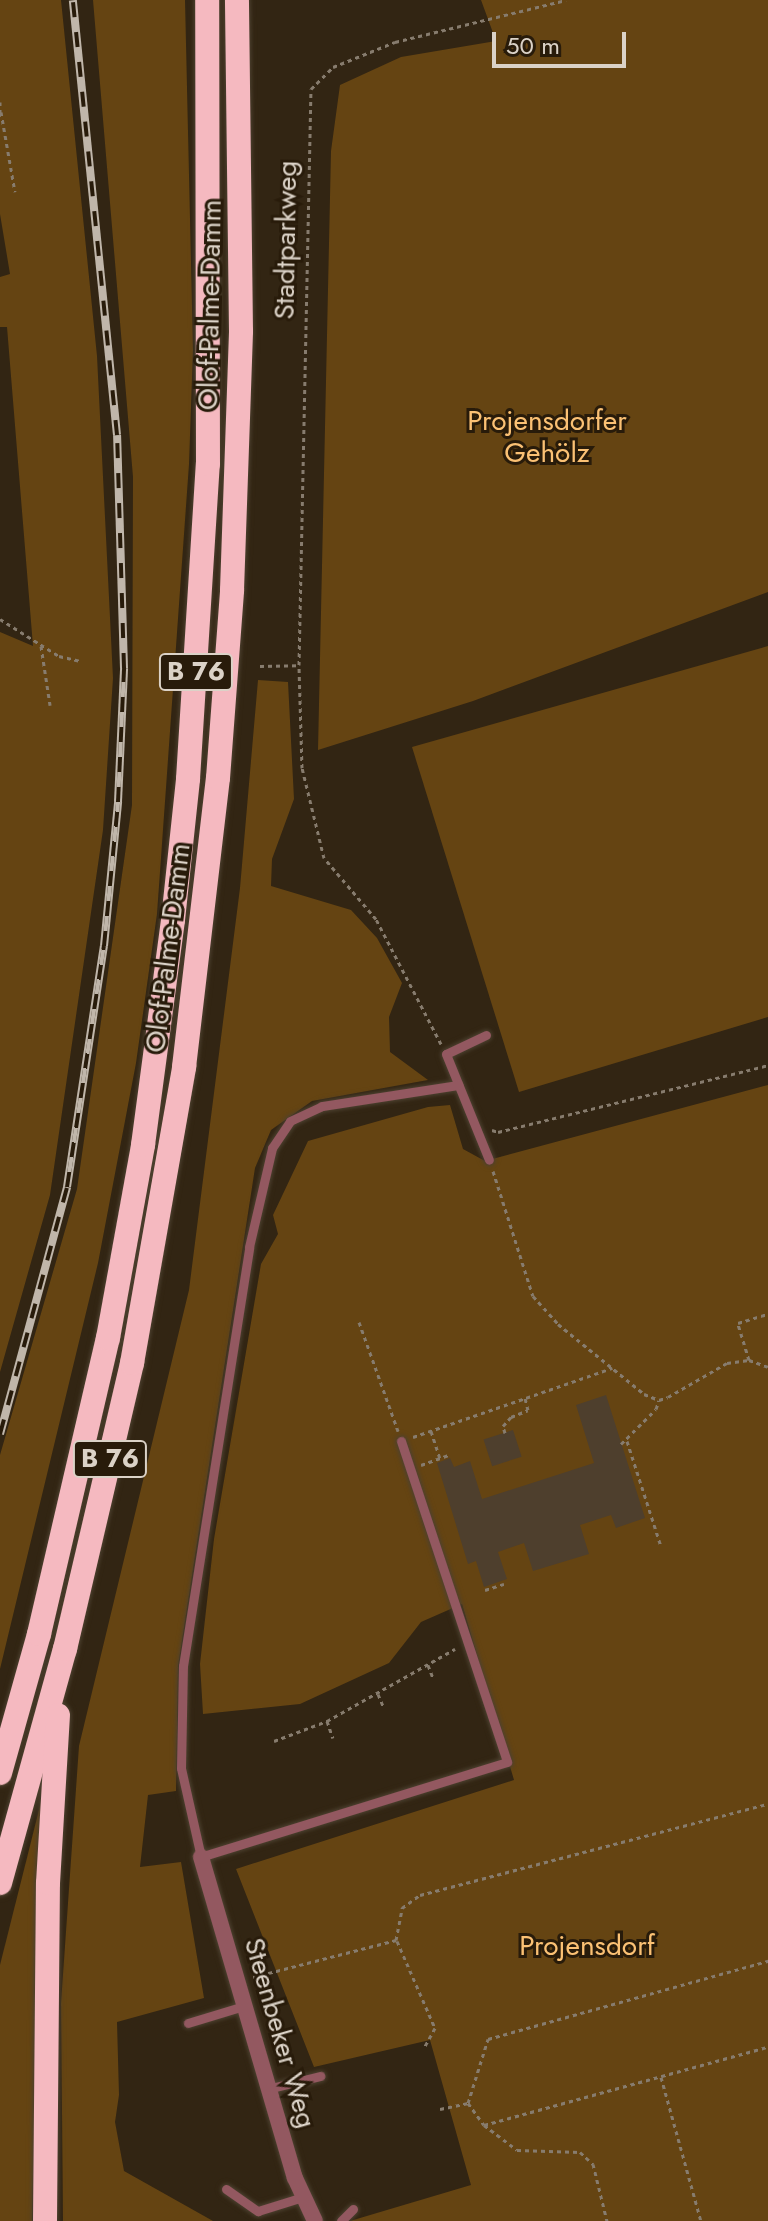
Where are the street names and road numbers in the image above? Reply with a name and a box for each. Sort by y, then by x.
street label: Stadtparkweg [268,160,304,320]
street label: Olof-Palme-Damm [191,199,229,411]
road number: B 76 [158,650,234,694]
street label: Olof-Palme-Damm [138,841,198,1055]
road number: B 76 [72,1437,148,1481]
street label: Steenbeker Weg [237,1934,323,2132]

